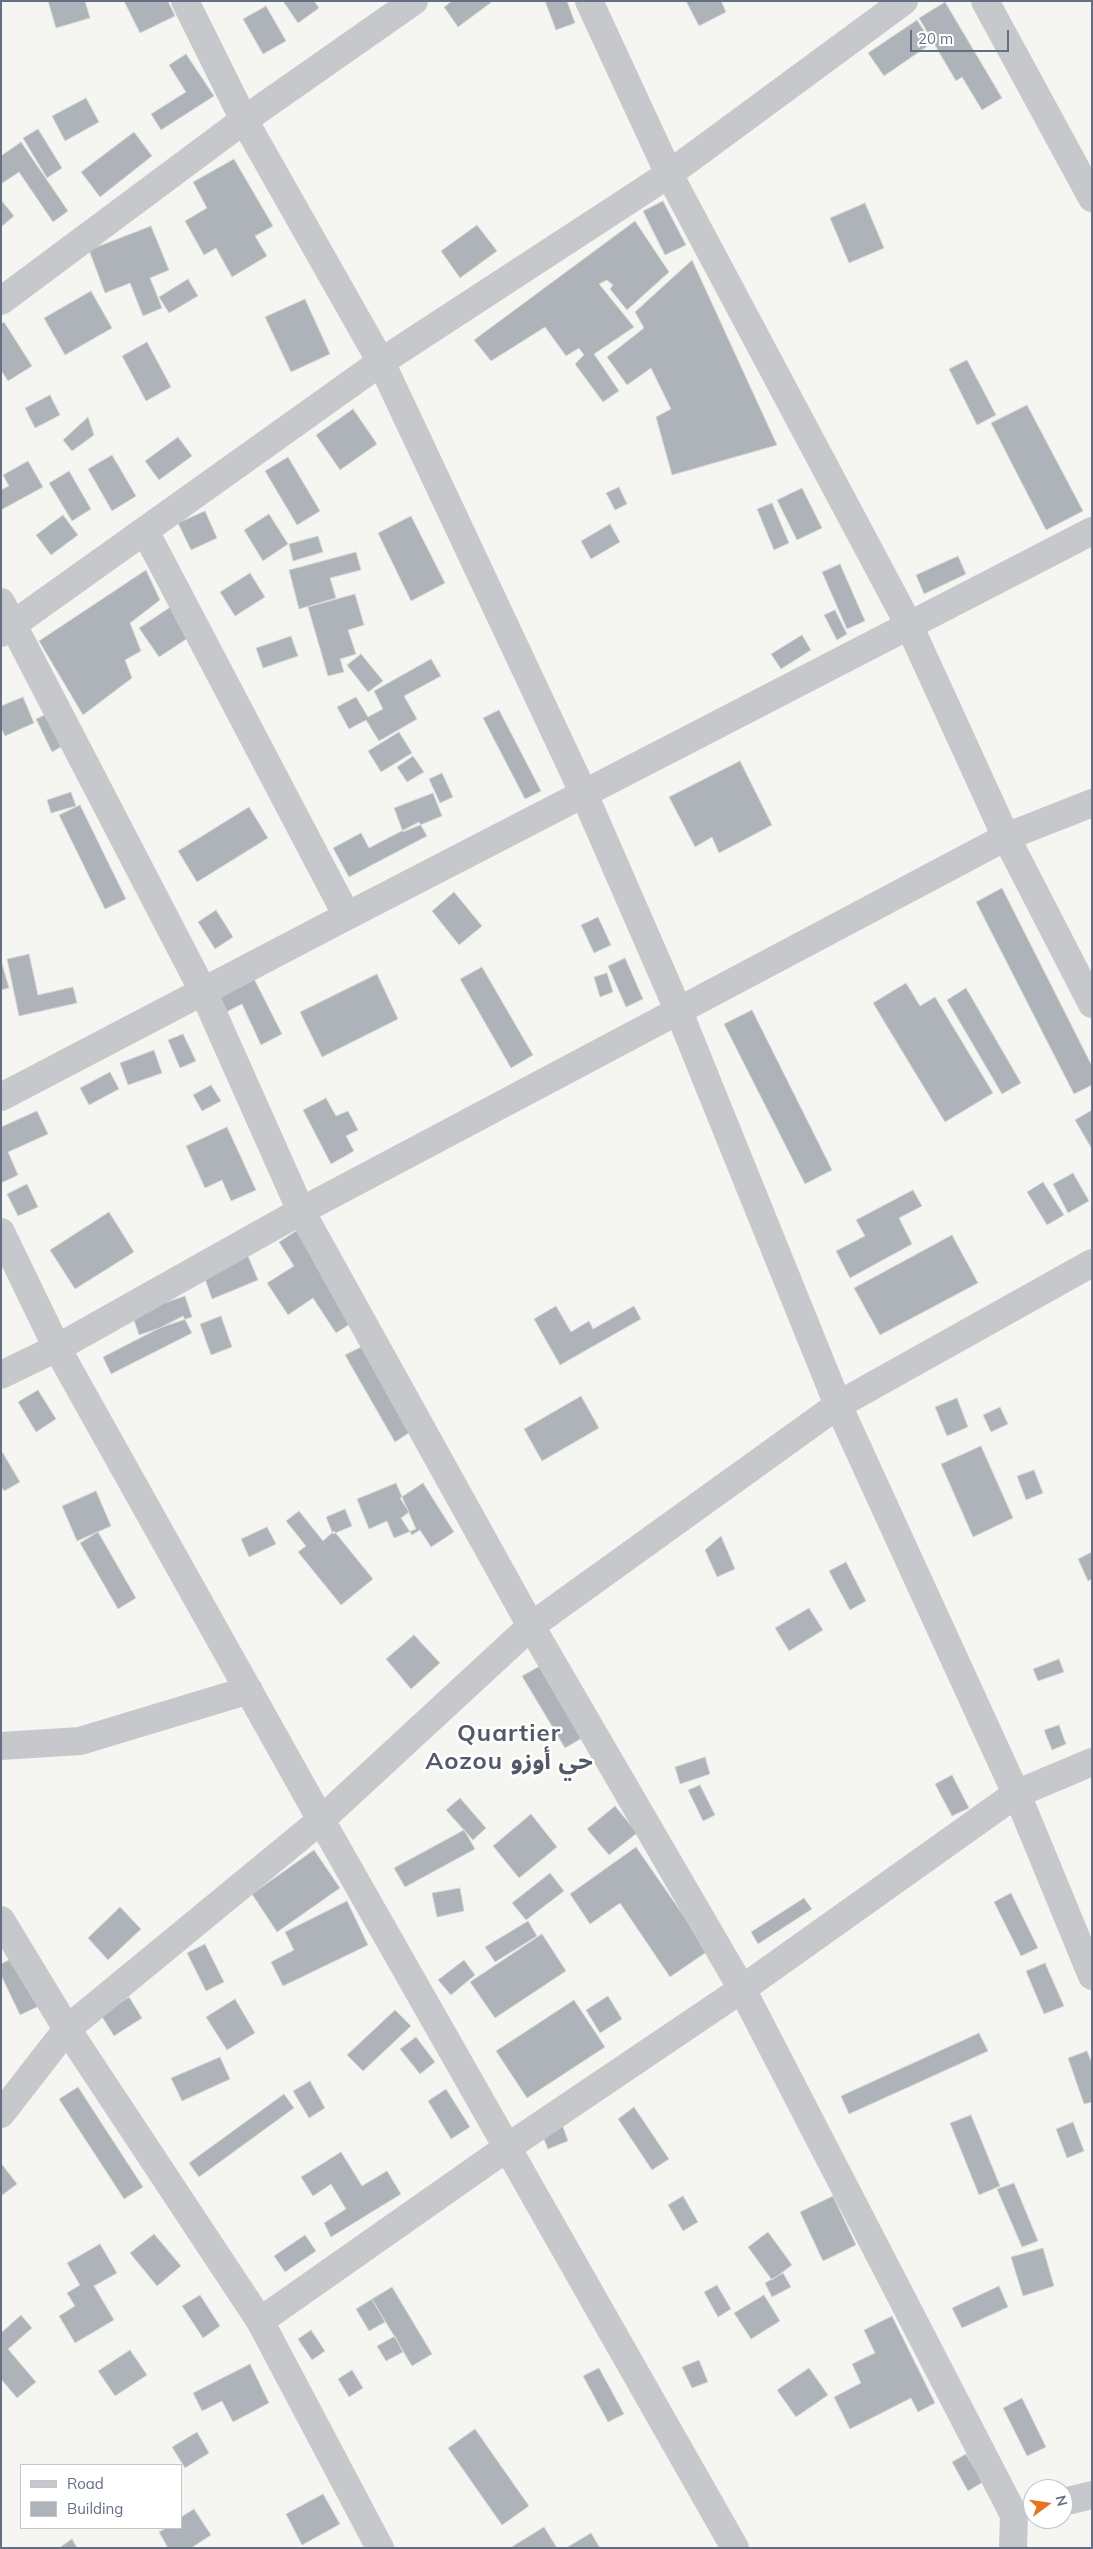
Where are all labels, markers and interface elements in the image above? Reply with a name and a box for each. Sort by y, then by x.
scale bar [913,20,1012,52]
text: 20 m [918,29,953,48]
district label: Quartier Aozou حي أوزو [429,1720,589,1776]
legend [20,2464,182,2529]
text: Road [67,2474,104,2493]
north arrow [1023,2479,1073,2529]
text: N [1052,2493,1072,2508]
text: Building [67,2499,123,2518]

